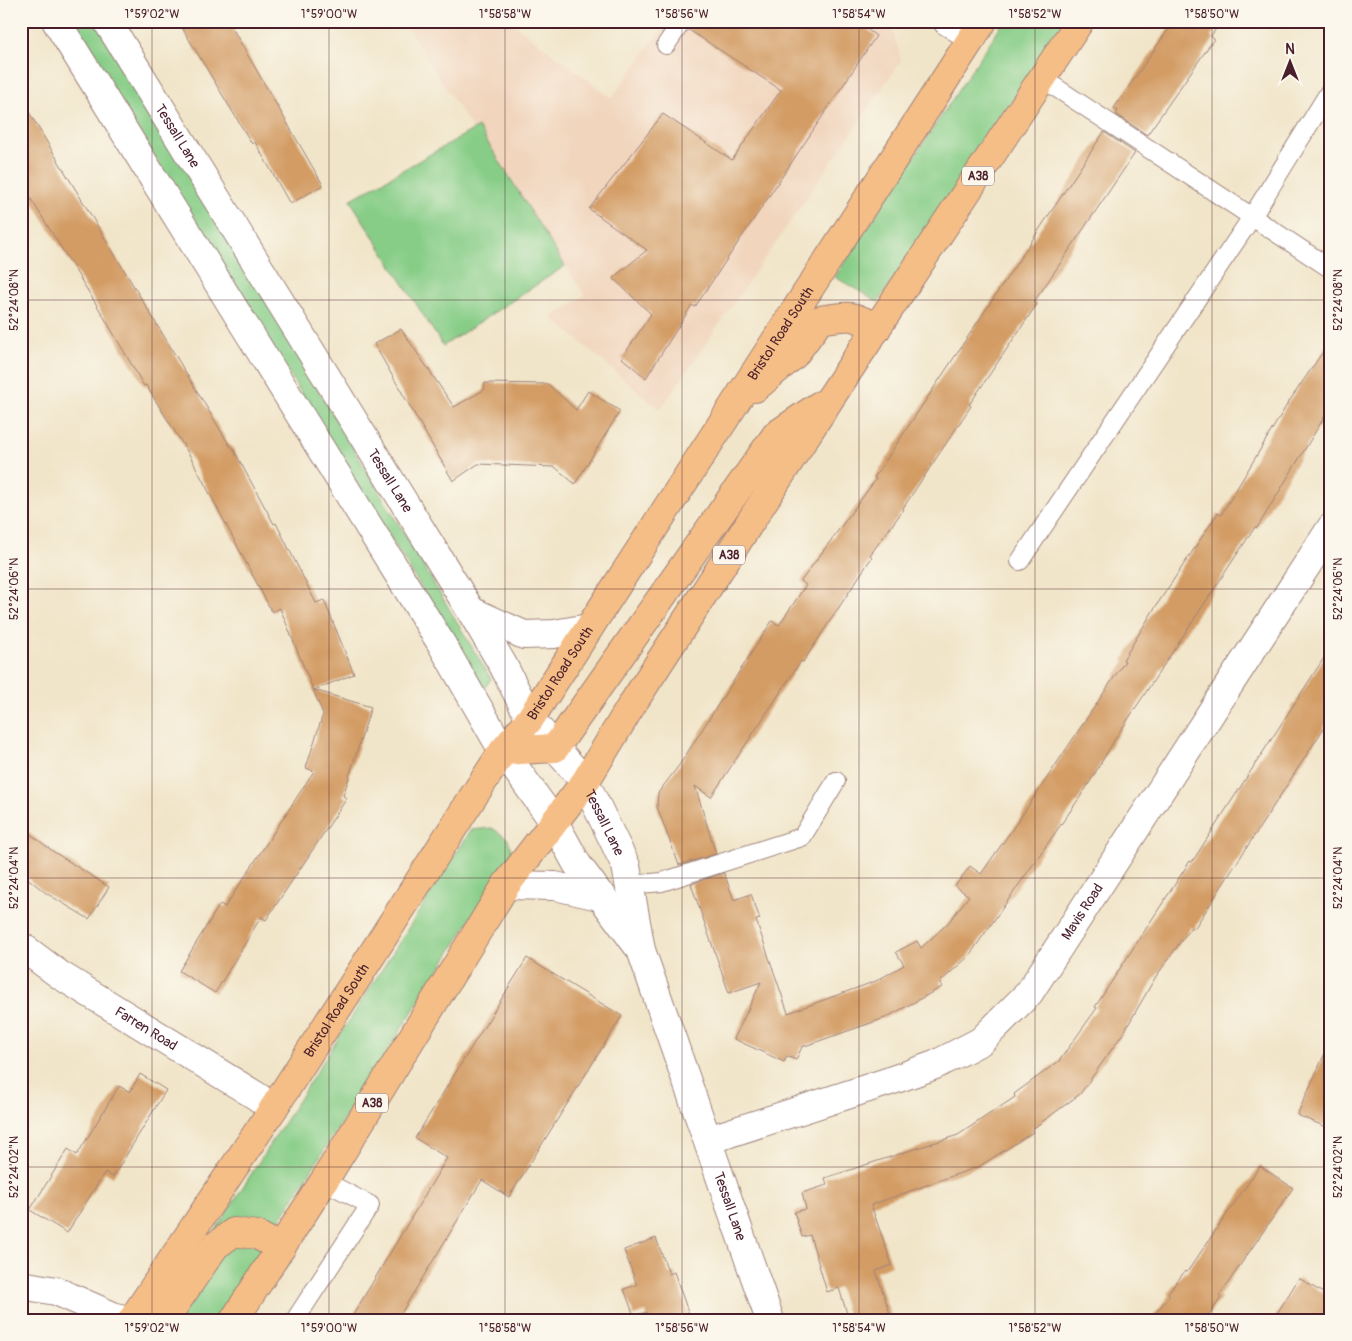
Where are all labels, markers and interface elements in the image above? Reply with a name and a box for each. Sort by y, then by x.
text: 1°59'02"W [124,7,180,22]
text: 1°59'00"W [301,7,357,22]
text: 1°58'58"W [479,7,531,22]
text: 1°58'56"W [655,7,709,22]
text: 1°58'54"W [832,7,886,22]
text: 1°58'52"W [1008,7,1062,22]
text: 1°58'50"W [1185,7,1239,22]
north arrow [1264,38,1314,88]
text: N [1285,41,1295,58]
street label: Tessall Lane [151,101,204,171]
road number: A38 [962,167,994,186]
text: 52°24'08"N [7,269,22,331]
text: 52°24'08"N [1331,269,1346,331]
street label: Bristol Road South [744,283,817,384]
street label: Tessall Lane [364,446,416,516]
road number: A38 [713,546,745,564]
text: 52°24'06"N [7,558,22,620]
text: 52°24'06"N [1331,558,1346,620]
street label: Bristol Road South [524,623,597,723]
street label: Tessall Lane [581,787,628,859]
text: 52°24'04"N [7,847,22,909]
text: 52°24'04"N [1331,847,1346,909]
street label: Mavis Road [1058,880,1107,943]
street label: Bristol Road South [300,960,373,1061]
street label: Farren Road [112,1003,181,1054]
road number: A38 [356,1094,388,1112]
text: 52°24'02"N [7,1136,22,1198]
text: 52°24'02"N [1331,1136,1346,1198]
street label: Tessall Lane [710,1170,750,1243]
text: 1°59'02"W [124,1321,180,1336]
text: 1°59'00"W [301,1321,357,1336]
text: 1°58'58"W [479,1321,531,1336]
text: 1°58'56"W [655,1321,709,1336]
text: 1°58'54"W [832,1321,886,1336]
text: 1°58'52"W [1008,1321,1062,1336]
text: 1°58'50"W [1185,1321,1239,1336]

